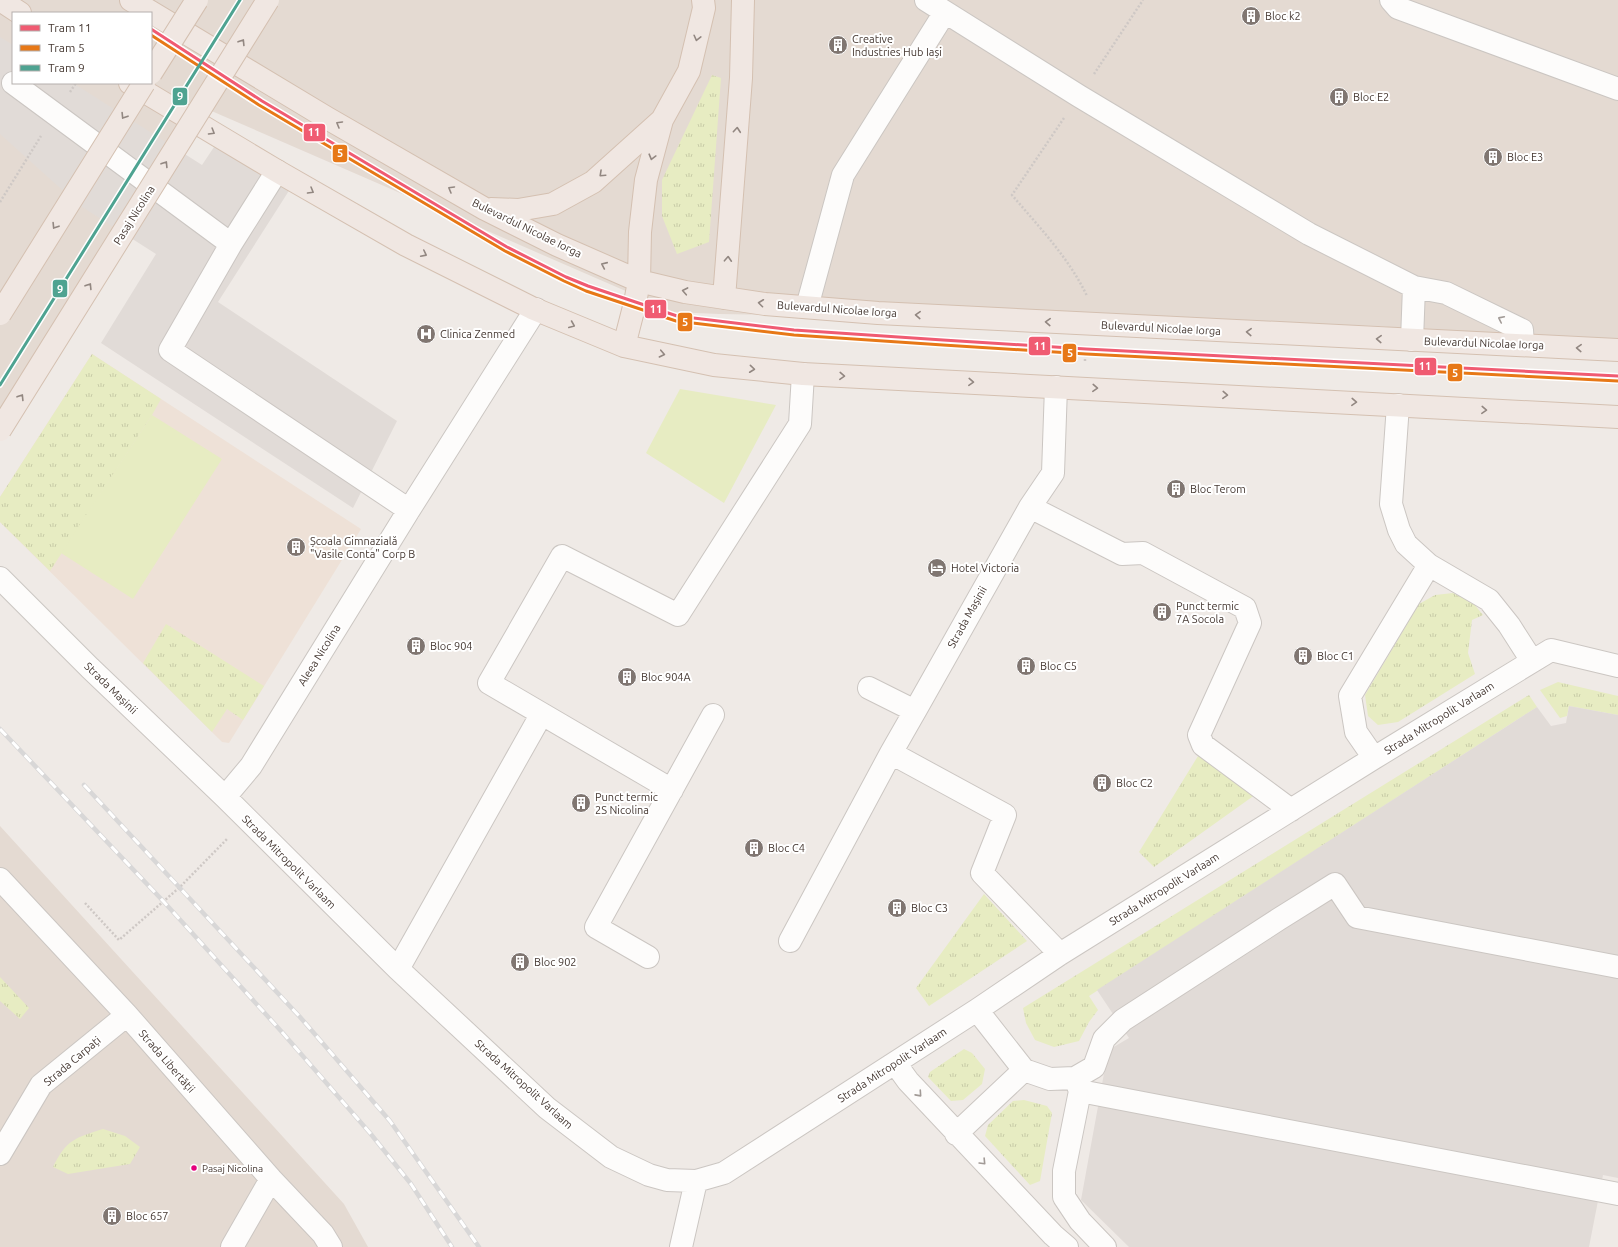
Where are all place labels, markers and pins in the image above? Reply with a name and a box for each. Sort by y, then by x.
building icon: Bloc k2 [1240,5,1262,27]
place label: Bloc k2 [1265,10,1301,22]
place label: Creative Industries Hub Iași [852,33,942,58]
building icon: Creative Industries Hub Iași [827,34,849,56]
building icon: Bloc E2 [1328,86,1350,108]
place label: Bloc E2 [1353,91,1389,103]
building icon: Bloc E3 [1482,146,1504,168]
place label: Bloc E3 [1507,151,1543,163]
hospital icon: Clinica Zenmed [415,323,437,345]
place label: Clinica Zenmed [440,328,515,340]
building icon: Bloc Terom [1165,478,1187,500]
place label: Bloc Terom [1190,483,1246,495]
place label: Școala Gimnazială "Vasile Conta" Corp B [310,535,415,560]
building icon: Școala Gimnazială "Vasile Conta" Corp B [285,536,307,558]
hotel icon: Hotel Victoria [926,557,948,579]
place label: Hotel Victoria [951,562,1019,574]
place label: Punct termic 7A Socola [1176,600,1239,625]
building icon: Punct termic 7A Socola [1151,601,1173,623]
building icon: Bloc 904 [405,635,427,657]
place label: Bloc 904 [430,640,473,652]
building icon: Bloc C1 [1292,645,1314,667]
place label: Bloc C1 [1317,650,1354,662]
building icon: Bloc C5 [1015,655,1037,677]
place label: Bloc C5 [1040,660,1077,672]
building icon: Bloc 904A [616,666,638,688]
place label: Bloc 904A [641,671,692,683]
building icon: Bloc C2 [1091,772,1113,794]
place label: Bloc C2 [1116,777,1153,789]
place label: Punct termic 2S Nicolina [595,791,658,816]
building icon: Punct termic 2S Nicolina [570,792,592,814]
building icon: Bloc C4 [743,837,765,859]
place label: Bloc C4 [768,842,805,854]
building icon: Bloc C3 [886,897,908,919]
place label: Bloc C3 [911,902,948,914]
building icon: Bloc 902 [509,951,531,973]
place label: Bloc 902 [534,956,577,968]
marker: Pasaj Nicolina [189,1163,199,1173]
place label: Pasaj Nicolina [202,1163,263,1174]
building icon: Bloc 657 [101,1205,123,1227]
place label: Bloc 657 [126,1210,169,1222]

